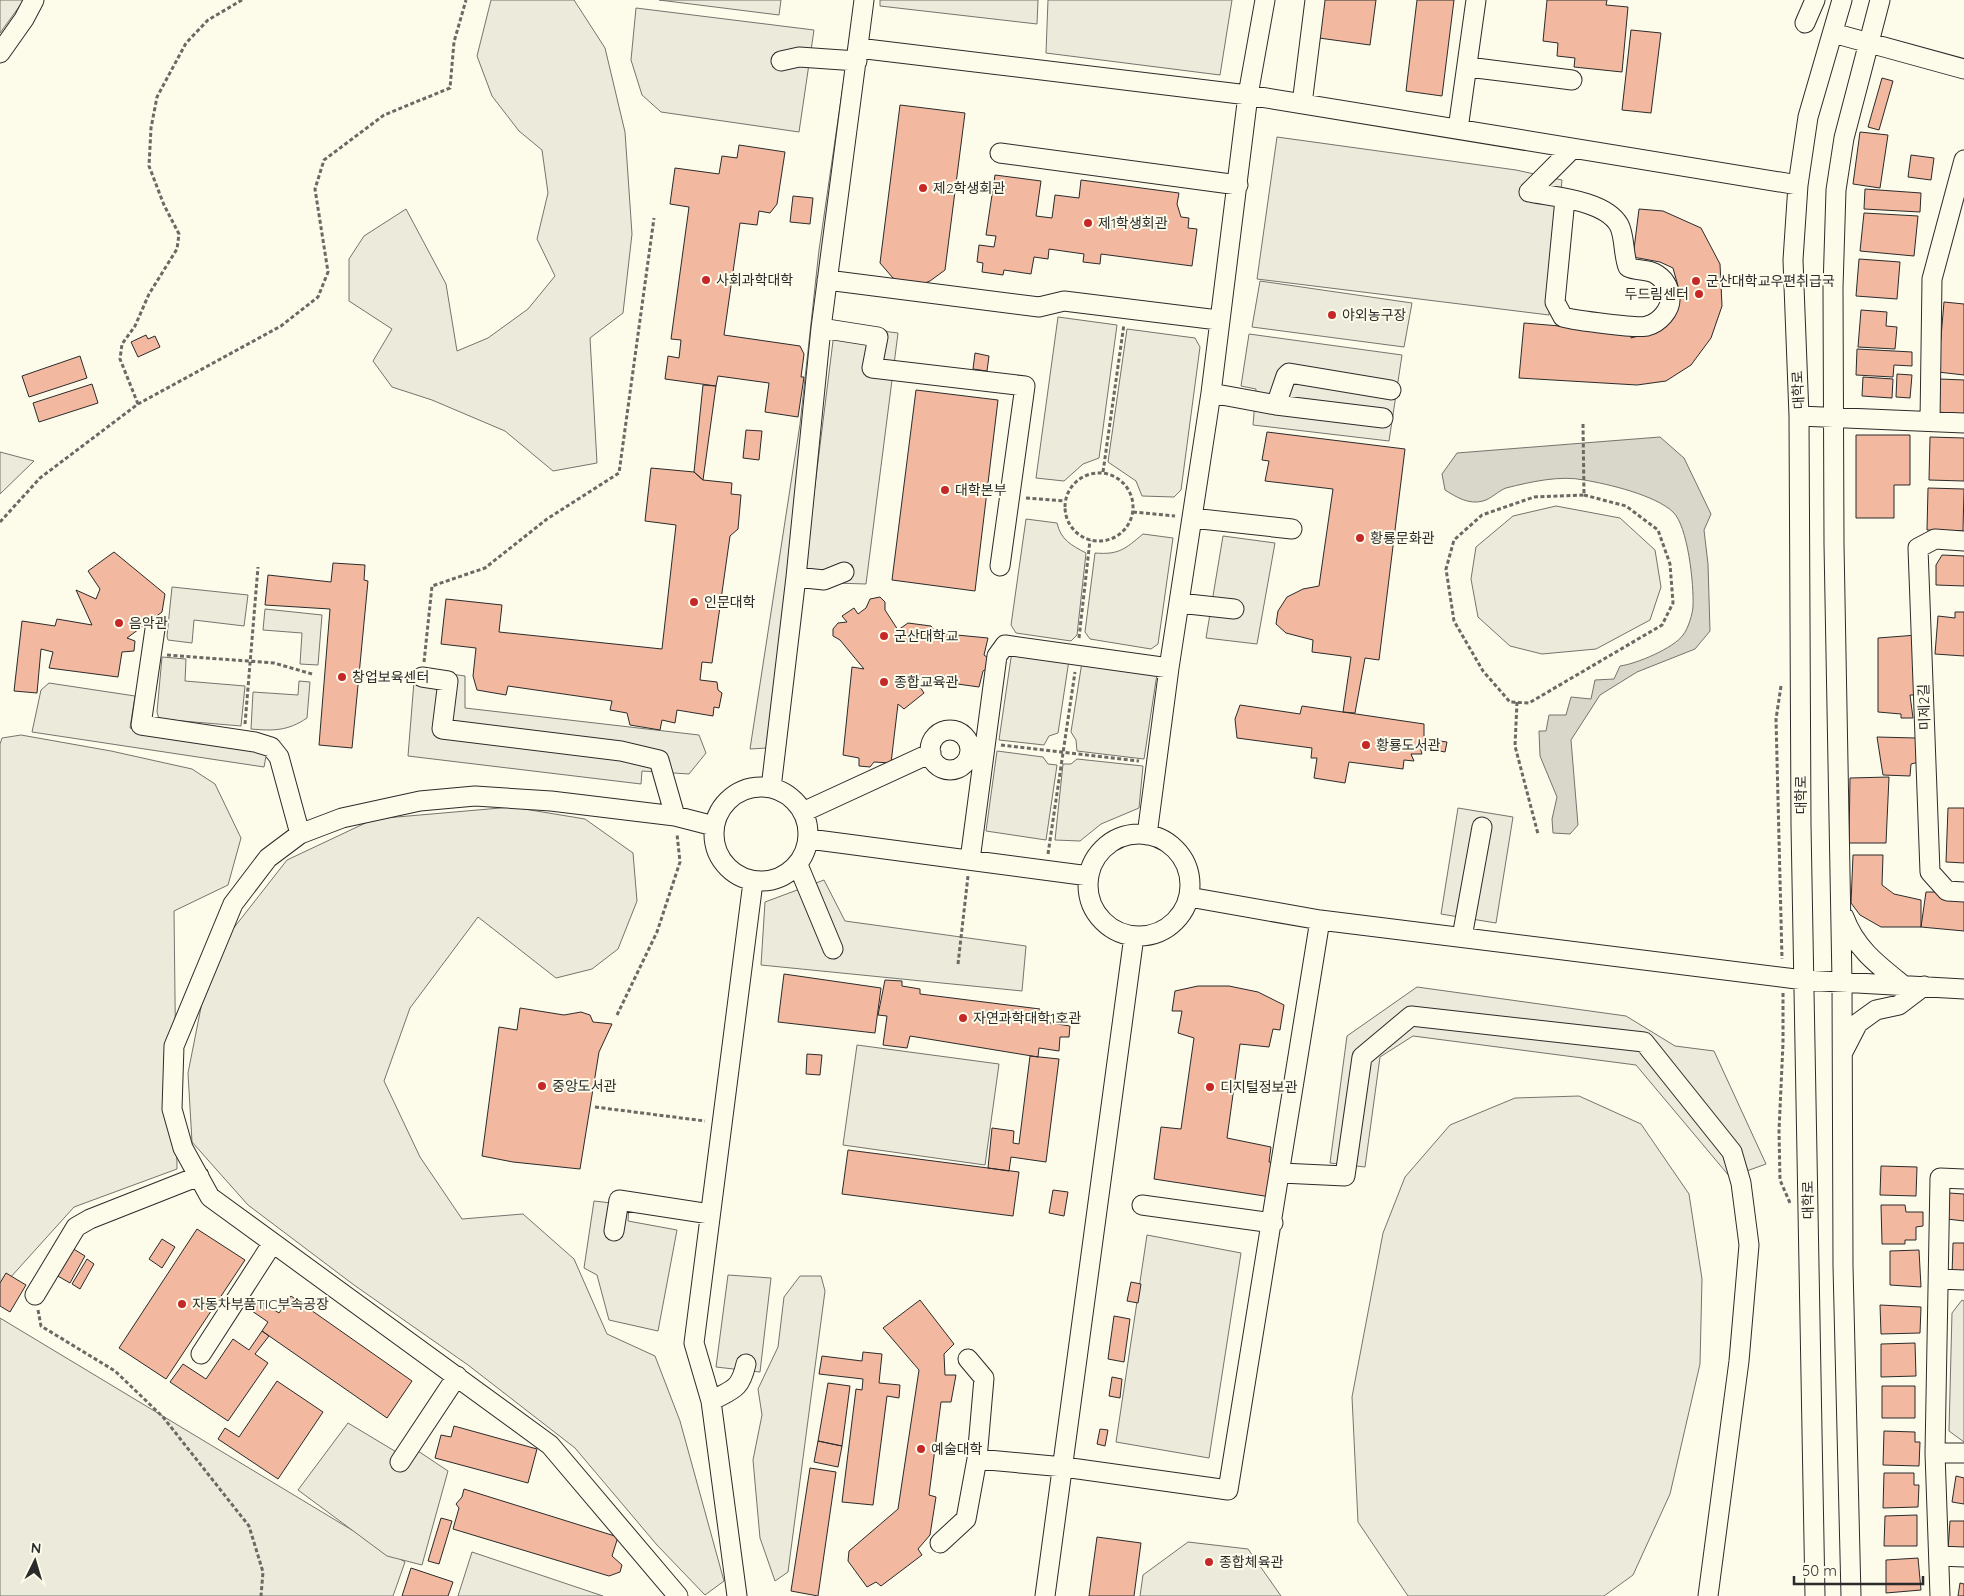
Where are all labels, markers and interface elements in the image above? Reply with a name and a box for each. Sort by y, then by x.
place label: 제2학생회관 [933,179,1005,197]
marker: 제2학생회관 [917,182,929,194]
place label: 제1학생회관 [1098,214,1168,232]
marker: 제1학생회관 [1082,217,1094,229]
place label: 사회과학대학 [716,271,793,289]
place label: 군산대학교우편취급국 [1706,272,1835,290]
marker: 사회과학대학 [700,274,712,286]
marker: 군산대학교우편취급국 [1690,275,1702,287]
place label: 두드림센터 [1625,285,1689,303]
marker: 두드림센터 [1693,288,1705,300]
place label: 야외농구장 [1342,306,1407,324]
marker: 야외농구장 [1326,309,1338,321]
street label: 대학로 [1788,370,1808,410]
place label: 대학본부 [955,481,1007,499]
marker: 대학본부 [939,484,951,496]
place label: 황룡문화관 [1370,529,1435,547]
marker: 황룡문화관 [1354,532,1366,544]
place label: 인문대학 [704,593,756,611]
marker: 인문대학 [688,596,700,608]
place label: 음악관 [129,614,168,632]
marker: 음악관 [113,617,125,629]
place label: 군산대학교 [894,627,959,645]
marker: 군산대학교 [878,630,890,642]
place label: 창업보육센터 [352,668,429,686]
marker: 창업보육센터 [336,671,348,683]
place label: 종합교육관 [894,673,959,691]
marker: 종합교육관 [878,676,890,688]
street label: 미제2길 [1914,683,1934,731]
place label: 황룡도서관 [1376,736,1441,754]
marker: 황룡도서관 [1360,739,1372,751]
street label: 대학로 [1792,776,1810,814]
place label: 자연과학대학1호관 [973,1009,1081,1027]
marker: 자연과학대학1호관 [957,1012,969,1024]
place label: 중앙도서관 [552,1077,617,1095]
place label: 디지털정보관 [1220,1078,1297,1096]
marker: 중앙도서관 [536,1080,548,1092]
marker: 디지털정보관 [1204,1081,1216,1093]
street label: 대학로 [1799,1180,1817,1219]
place label: 자동차부품TIC부속공장 [192,1295,329,1313]
marker: 자동차부품TIC부속공장 [176,1298,188,1310]
place label: 예술대학 [931,1440,983,1458]
marker: 예술대학 [915,1443,927,1455]
north arrow [10,1536,60,1586]
text: N [30,1539,42,1557]
place label: 종합체육관 [1219,1553,1284,1571]
scale bar [1794,1554,1923,1586]
marker: 종합체육관 [1203,1556,1215,1568]
text: 50 m [1802,1561,1837,1580]

